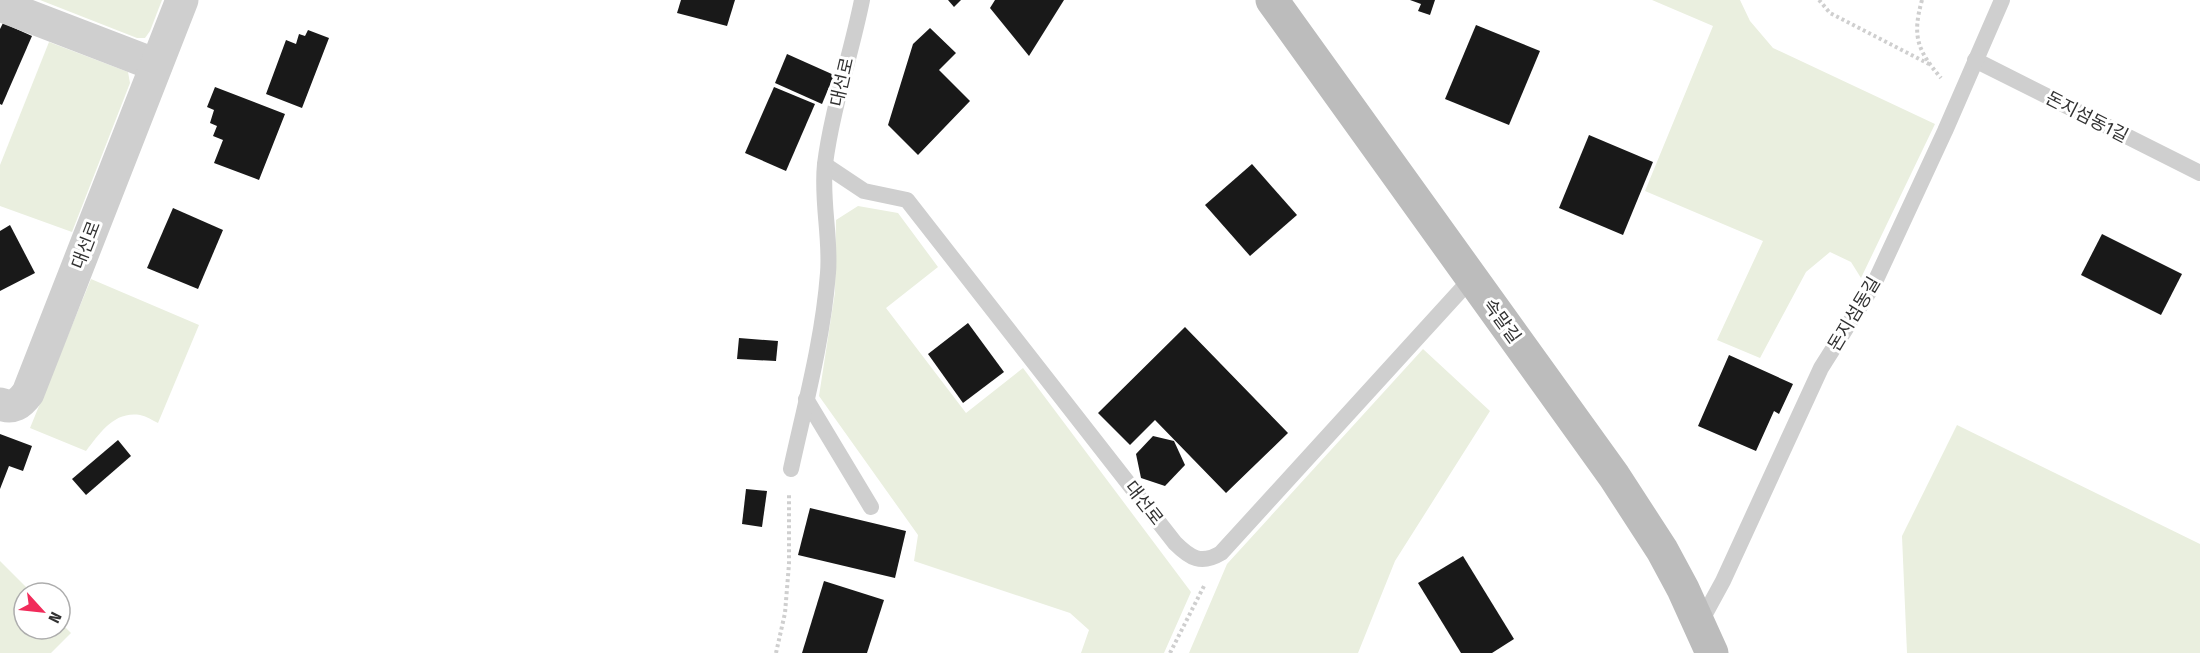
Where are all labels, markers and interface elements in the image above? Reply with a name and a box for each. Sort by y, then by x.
street label: 대선로 [826,55,858,109]
street label: 돈지섬동1길 [2042,87,2132,147]
street label: 대선로 [67,218,105,272]
street label: 돈지섬동길 [1823,273,1885,355]
street label: 속말길 [1478,294,1526,348]
street label: 대선로 [1120,477,1168,529]
north arrow [12,581,72,641]
text: N [44,609,66,626]

